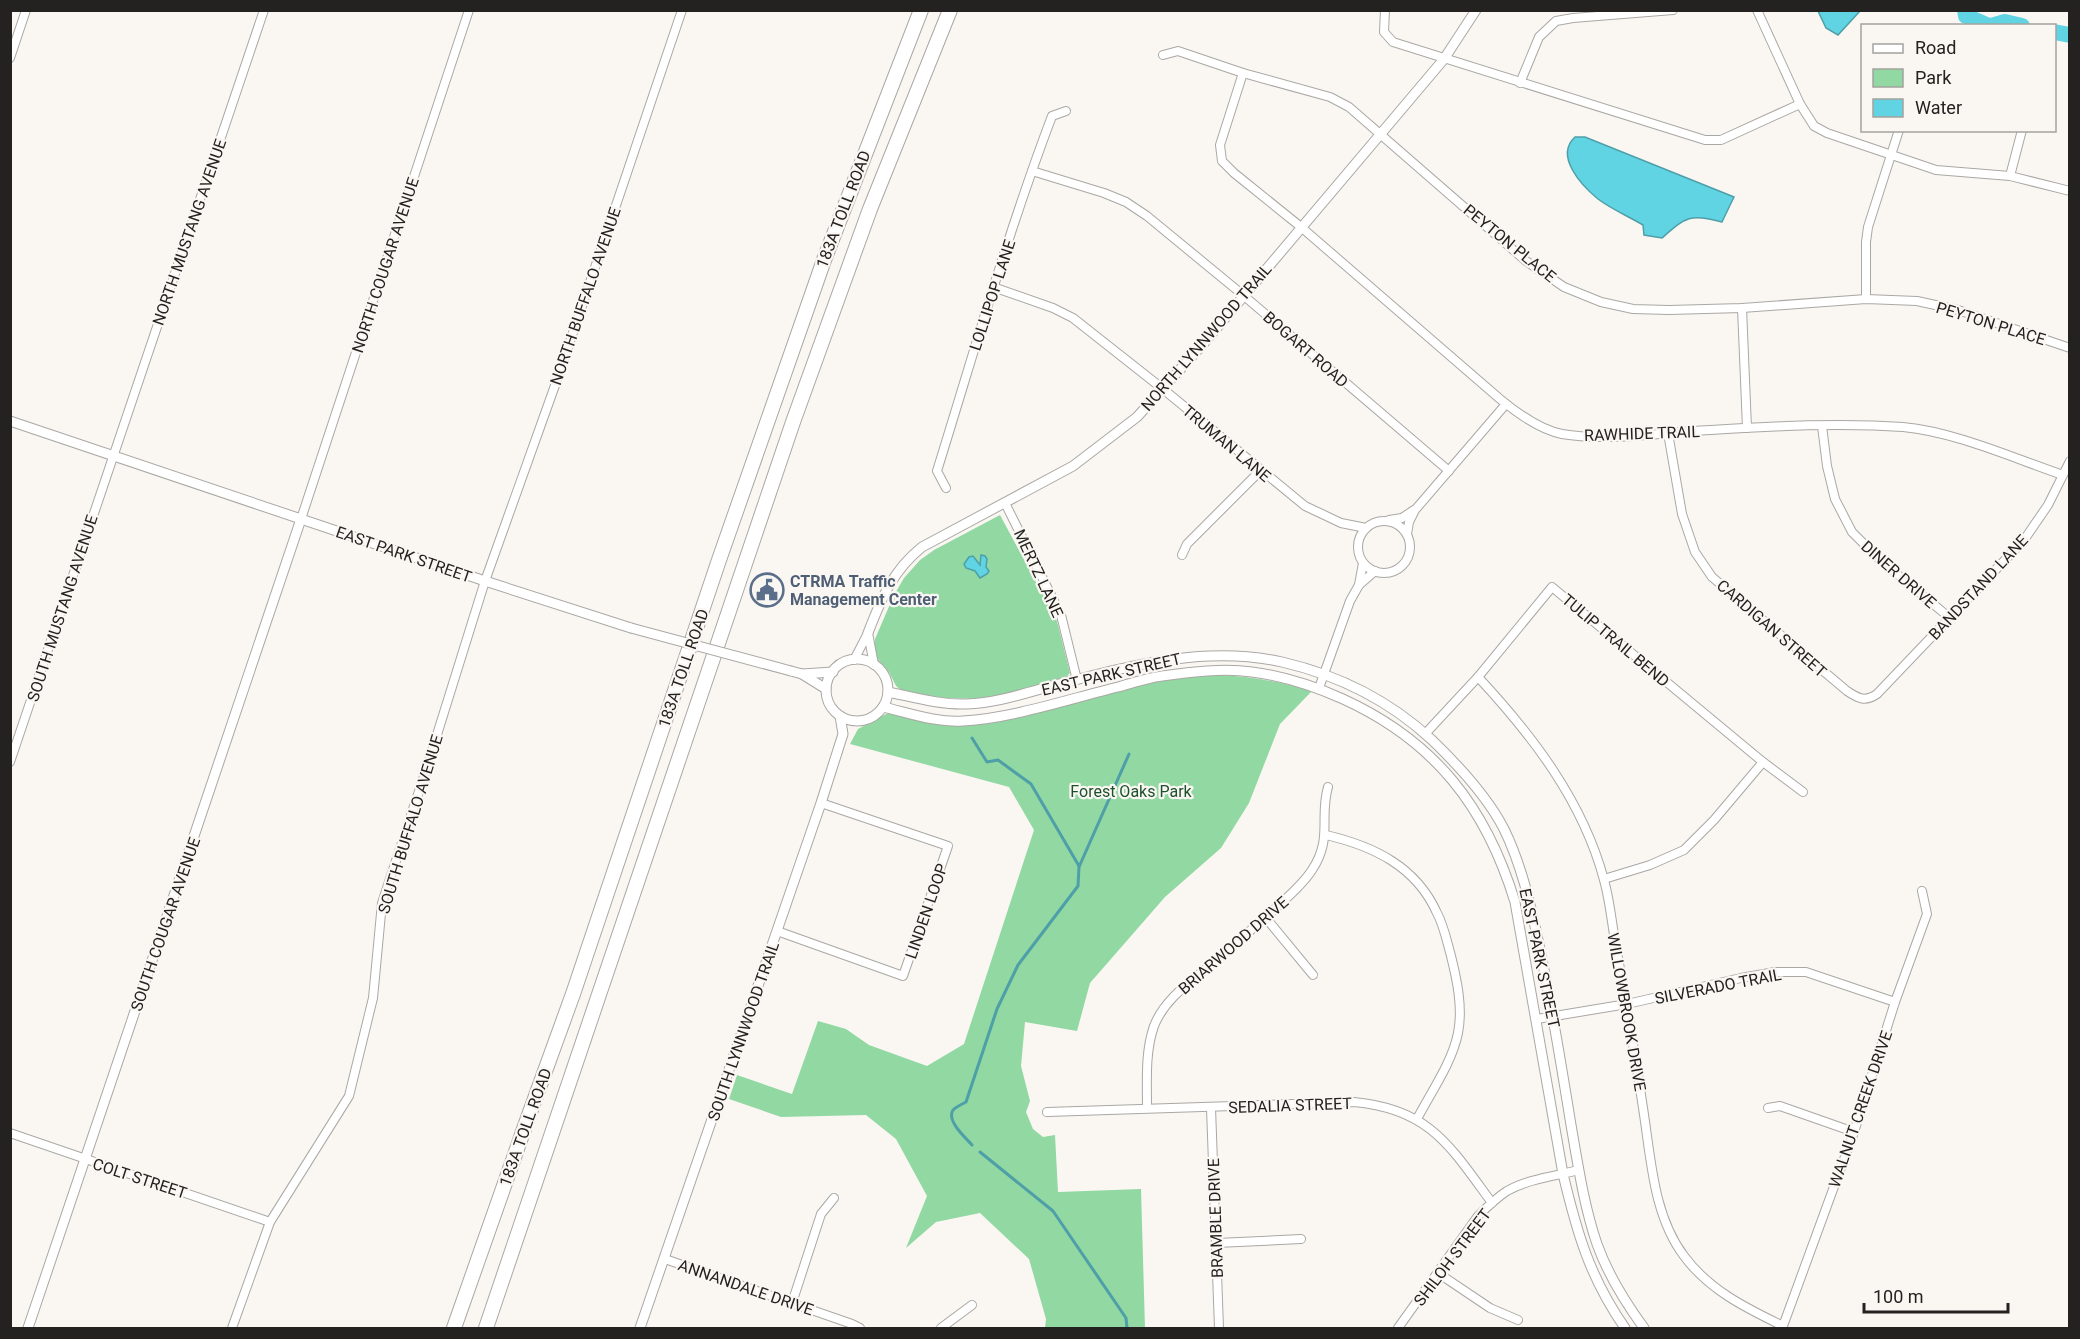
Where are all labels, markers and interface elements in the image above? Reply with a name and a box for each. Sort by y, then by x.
legend [1861,24,2056,132]
text: Road [1915,37,1956,58]
text: Park [1915,67,1952,88]
text: Water [1915,97,1962,118]
street label: NORTH MUSTANG AVENUE [149,136,230,328]
street label: 183A TOLL ROAD [812,148,875,271]
street label: NORTH COUGAR AVENUE [348,175,423,355]
street label: PEYTON PLACE [1460,200,1560,286]
street label: NORTH BUFFALO AVENUE [546,205,625,388]
street label: LOLLIPOP LANE [966,237,1019,353]
street label: NORTH LYNNWOOD TRAIL [1137,260,1276,415]
street label: PEYTON PLACE [1934,298,2048,349]
street label: BOGART ROAD [1259,307,1352,391]
street label: TRUMAN LANE [1179,401,1275,486]
street label: RAWHIDE TRAIL [1584,422,1701,445]
street label: SOUTH MUSTANG AVENUE [23,512,102,704]
street label: EAST PARK STREET [333,522,475,587]
street label: MERTZ LANE [1010,526,1067,620]
street label: BANDSTAND LANE [1925,531,2032,644]
street label: DINER DRIVE [1857,537,1940,612]
public building icon: CTRMA Traffic Management Center [749,572,785,608]
place label: CTRMA Traffic Management Center [790,572,937,609]
street label: CARDIGAN STREET [1713,576,1831,681]
street label: TULIP TRAIL BEND [1558,590,1673,691]
street label: 183A TOLL ROAD [654,606,713,730]
street label: EAST PARK STREET [1040,649,1183,700]
street label: SOUTH BUFFALO AVENUE [374,732,447,916]
park label: Forest Oaks Park [1070,782,1193,801]
street label: SOUTH COUGAR AVENUE [127,835,204,1014]
street label: LINDEN LOOP [901,861,952,961]
street label: EAST PARK STREET [1515,887,1564,1030]
street label: BRIARWOOD DRIVE [1175,893,1292,998]
street label: WILLOWBROOK DRIVE [1603,931,1650,1093]
street label: SOUTH LYNNWOOD TRAIL [704,939,783,1123]
street label: SILVERADO TRAIL [1653,965,1783,1008]
street label: WALNUT CREEK DRIVE [1825,1028,1896,1190]
street label: 183A TOLL ROAD [495,1066,556,1189]
street label: SEDALIA STREET [1228,1094,1353,1117]
street label: COLT STREET [90,1154,190,1203]
street label: BRAMBLE DRIVE [1204,1158,1227,1278]
street label: SHILOH STREET [1410,1205,1495,1310]
street label: ANNANDALE DRIVE [676,1255,816,1320]
scale bar [1864,1276,2008,1314]
text: 100 m [1873,1286,1924,1307]

